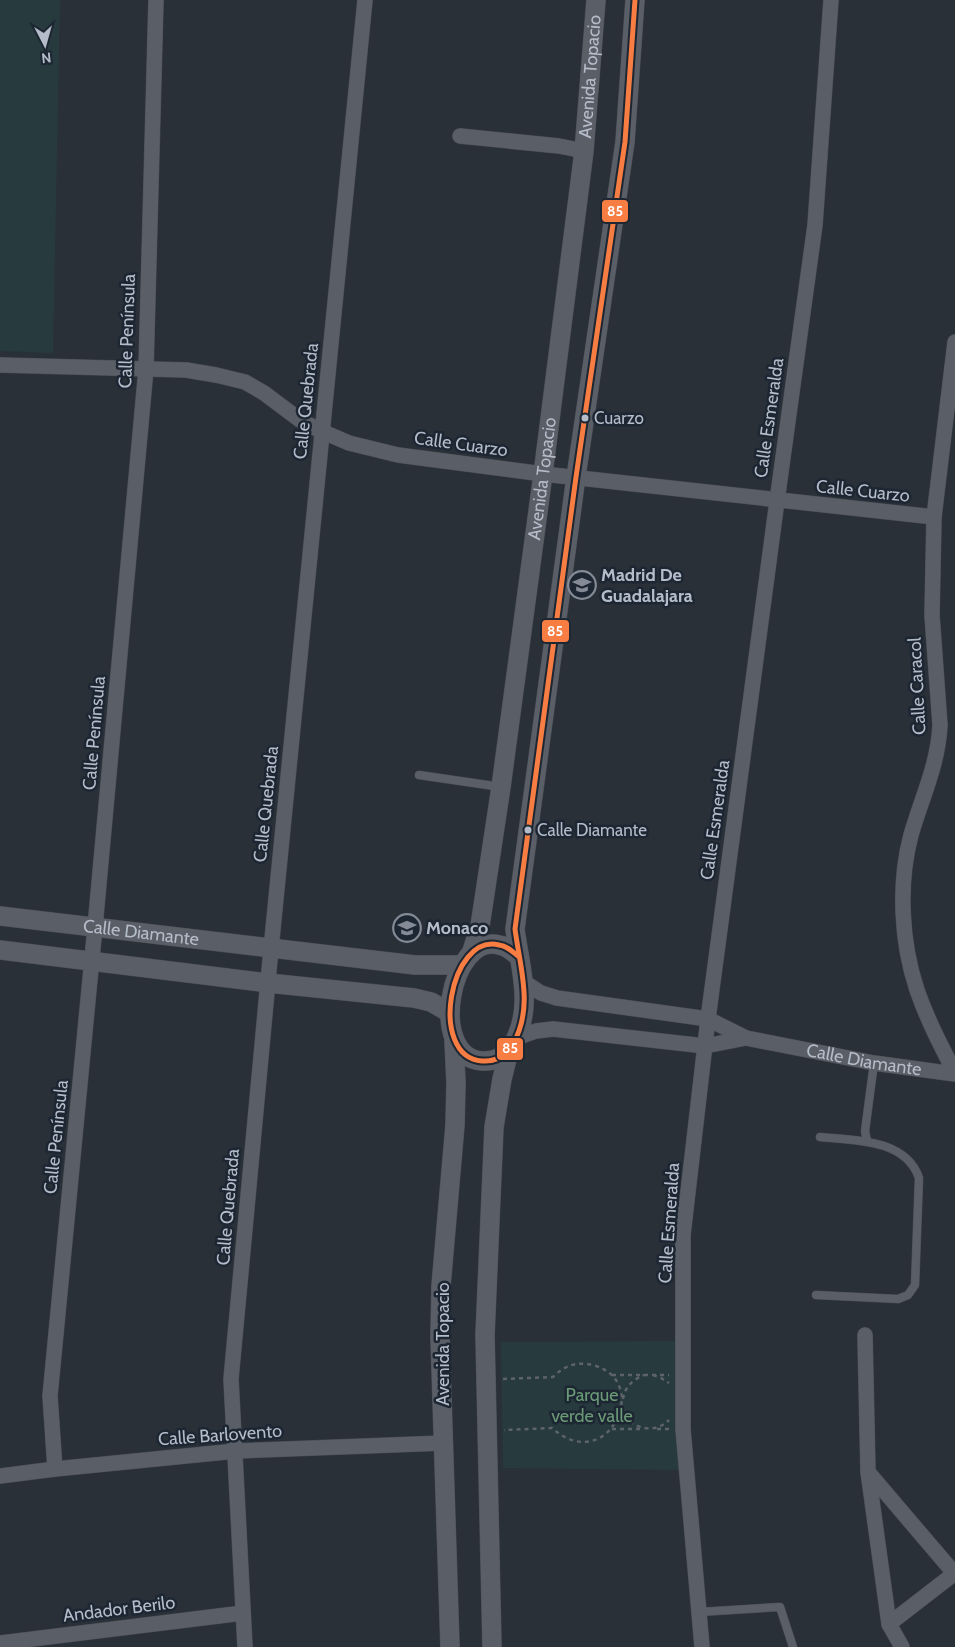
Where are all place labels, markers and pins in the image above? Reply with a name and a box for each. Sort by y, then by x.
place label: Cuarzo [594,408,644,428]
marker: Cuarzo [580,413,590,423]
place label: Madrid De Guadalajara [601,564,693,607]
school or university icon: Madrid De Guadalajara [567,570,597,600]
place label: Calle Diamante [537,820,647,840]
marker: Calle Diamante [523,825,533,835]
school or university icon: Monaco [392,913,422,943]
place label: Monaco [426,917,488,939]

